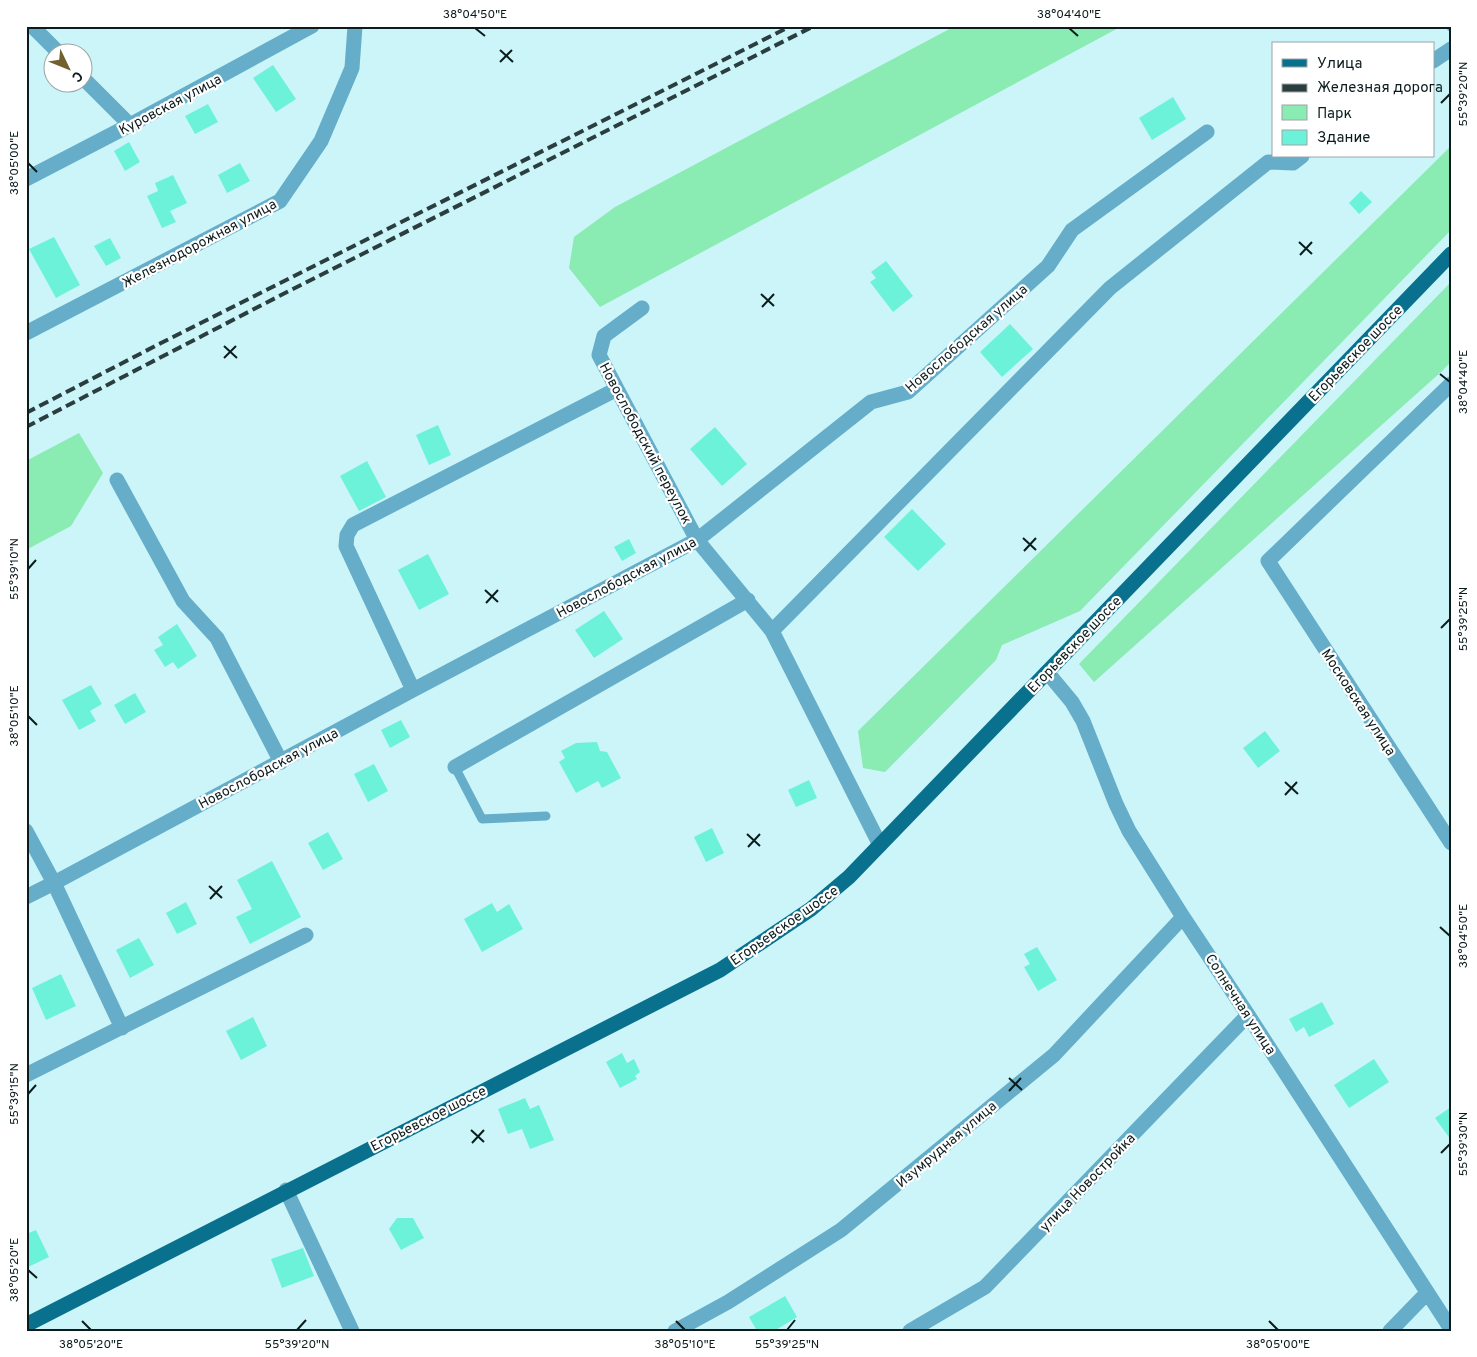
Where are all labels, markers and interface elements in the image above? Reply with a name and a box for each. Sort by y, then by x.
text: 38°04'50"E [443,7,507,23]
text: 38°04'40"E [1037,7,1101,23]
north arrow [42,42,92,92]
legend [1272,42,1434,158]
text: Улица [1317,55,1362,74]
text: 55°39'20"N [1456,62,1472,126]
text: С [67,67,86,85]
street label: Куровская улица [116,71,225,140]
text: Железная дорога [1317,79,1443,98]
text: Парк [1317,105,1352,124]
text: Здание [1317,129,1370,148]
text: 38°05'00"E [7,131,23,195]
street label: Железнодорожная улица [120,196,280,292]
street label: Новослободская улица [902,281,1032,397]
street label: Егорьевское шоссе [1306,302,1407,406]
text: 38°04'40"E [1456,350,1472,414]
street label: Новослободский переулок [595,360,695,527]
street label: Новослободская улица [554,534,700,622]
text: 55°39'10"N [7,538,23,600]
text: 55°39'25"N [1456,587,1472,651]
street label: Егорьевское шоссе [1025,593,1126,697]
street label: Московская улица [1317,646,1399,759]
text: 38°05'10"E [7,685,23,747]
street label: Новослободская улица [196,725,342,813]
street label: Егорьевское шоссе [728,883,842,970]
text: 38°04'50"E [1456,904,1472,968]
street label: Солнечная улица [1201,951,1279,1058]
text: 55°39'15"N [7,1063,23,1125]
street label: Егорьевское шоссе [368,1083,489,1156]
street label: Изумрудная улица [893,1098,1001,1192]
text: 55°39'30"N [1456,1112,1472,1176]
street label: улица Новостройка [1037,1130,1139,1236]
text: 38°05'20"E [7,1238,23,1302]
text: 38°05'20"E [59,1337,123,1353]
text: 55°39'20"N [265,1337,329,1353]
text: 38°05'10"E [654,1337,716,1353]
text: 55°39'25"N [755,1337,819,1353]
text: 38°05'00"E [1246,1337,1310,1353]

